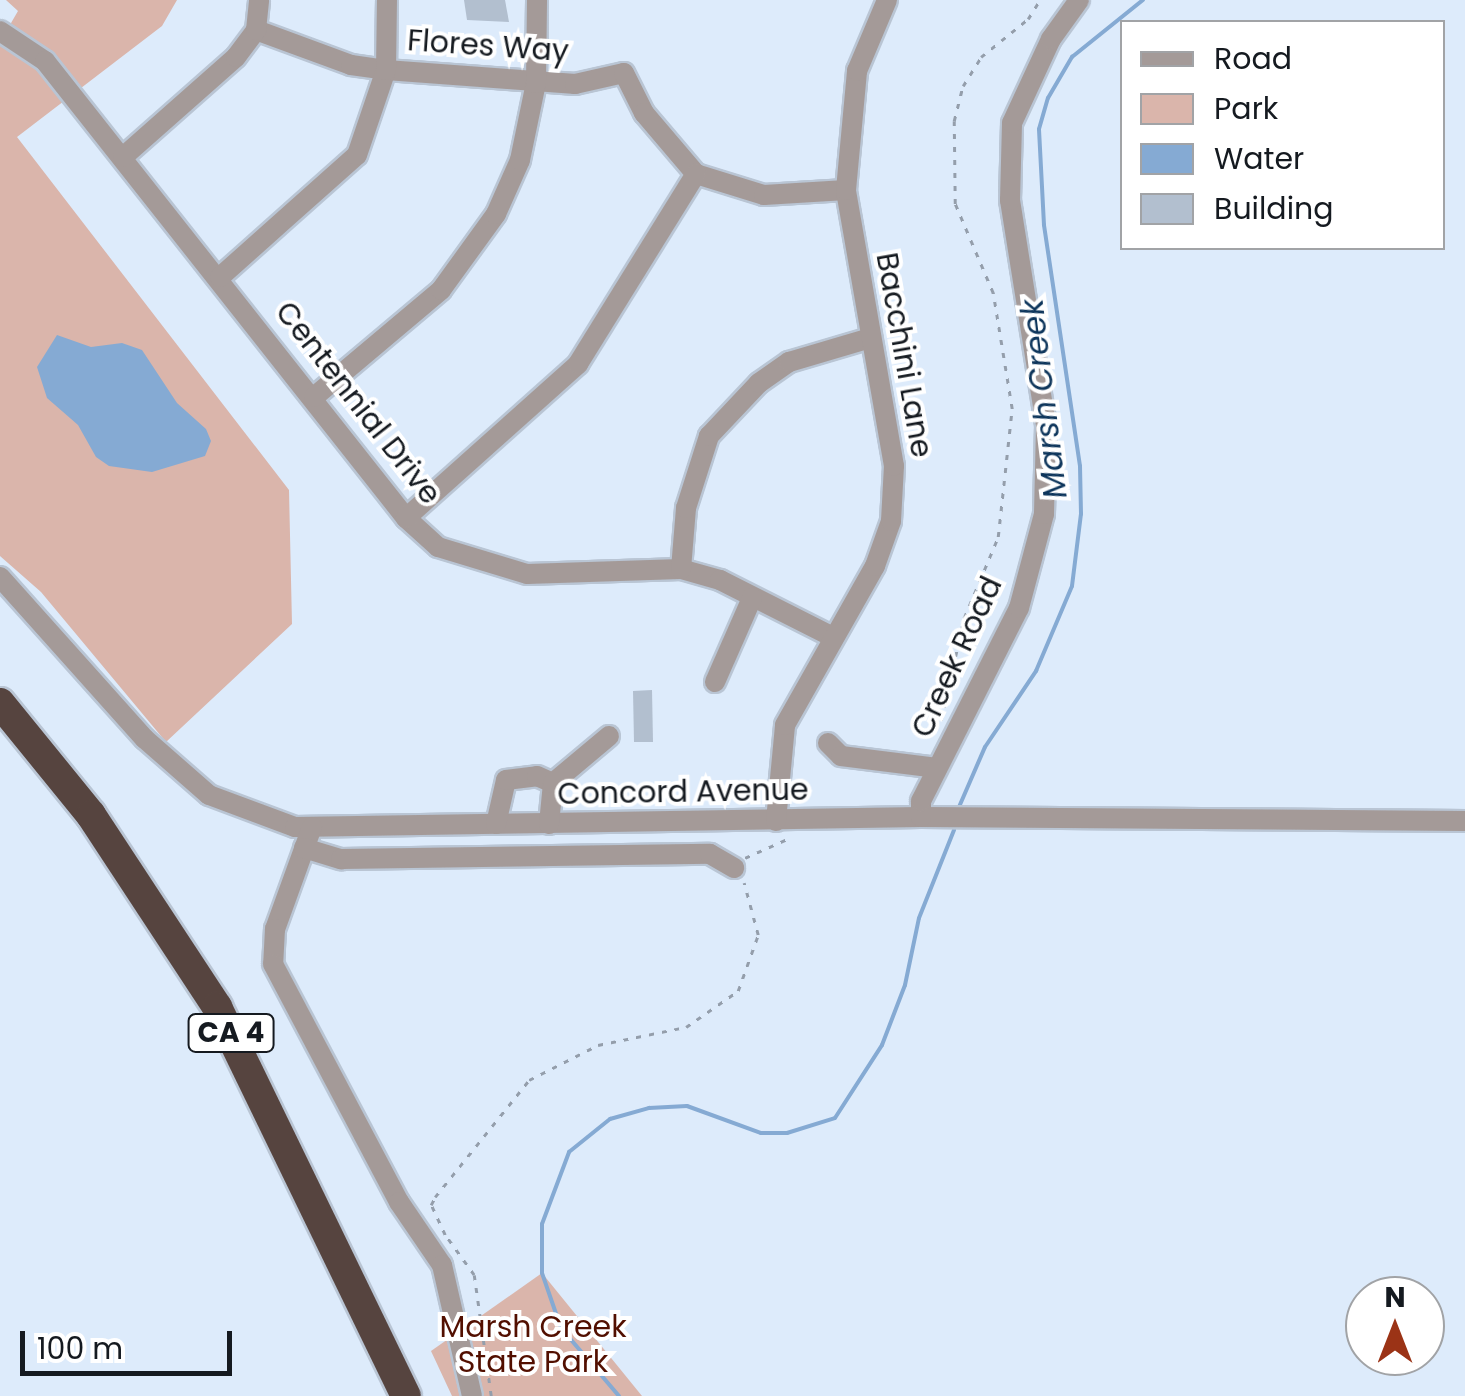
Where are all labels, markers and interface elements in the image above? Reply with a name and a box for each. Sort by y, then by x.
legend [1120,20,1445,250]
street label: Flores Way [406,22,570,70]
text: Road [1214,37,1292,80]
text: Park [1214,87,1278,130]
text: Water [1214,137,1304,180]
text: Building [1214,187,1334,230]
street label: Bacchini Lane [868,250,940,460]
street label: Centennial Drive [268,295,448,511]
water label: Marsh Creek [1013,297,1075,501]
street label: Creek Road [904,571,1010,743]
street label: Concord Avenue [557,772,809,812]
road number: CA 4 [186,1010,276,1056]
north arrow [1345,1276,1445,1376]
text: N [1384,1278,1406,1317]
park label: Marsh Creek State Park [439,1309,627,1380]
scale bar [25,1311,238,1373]
text: 100 m [37,1327,123,1370]

